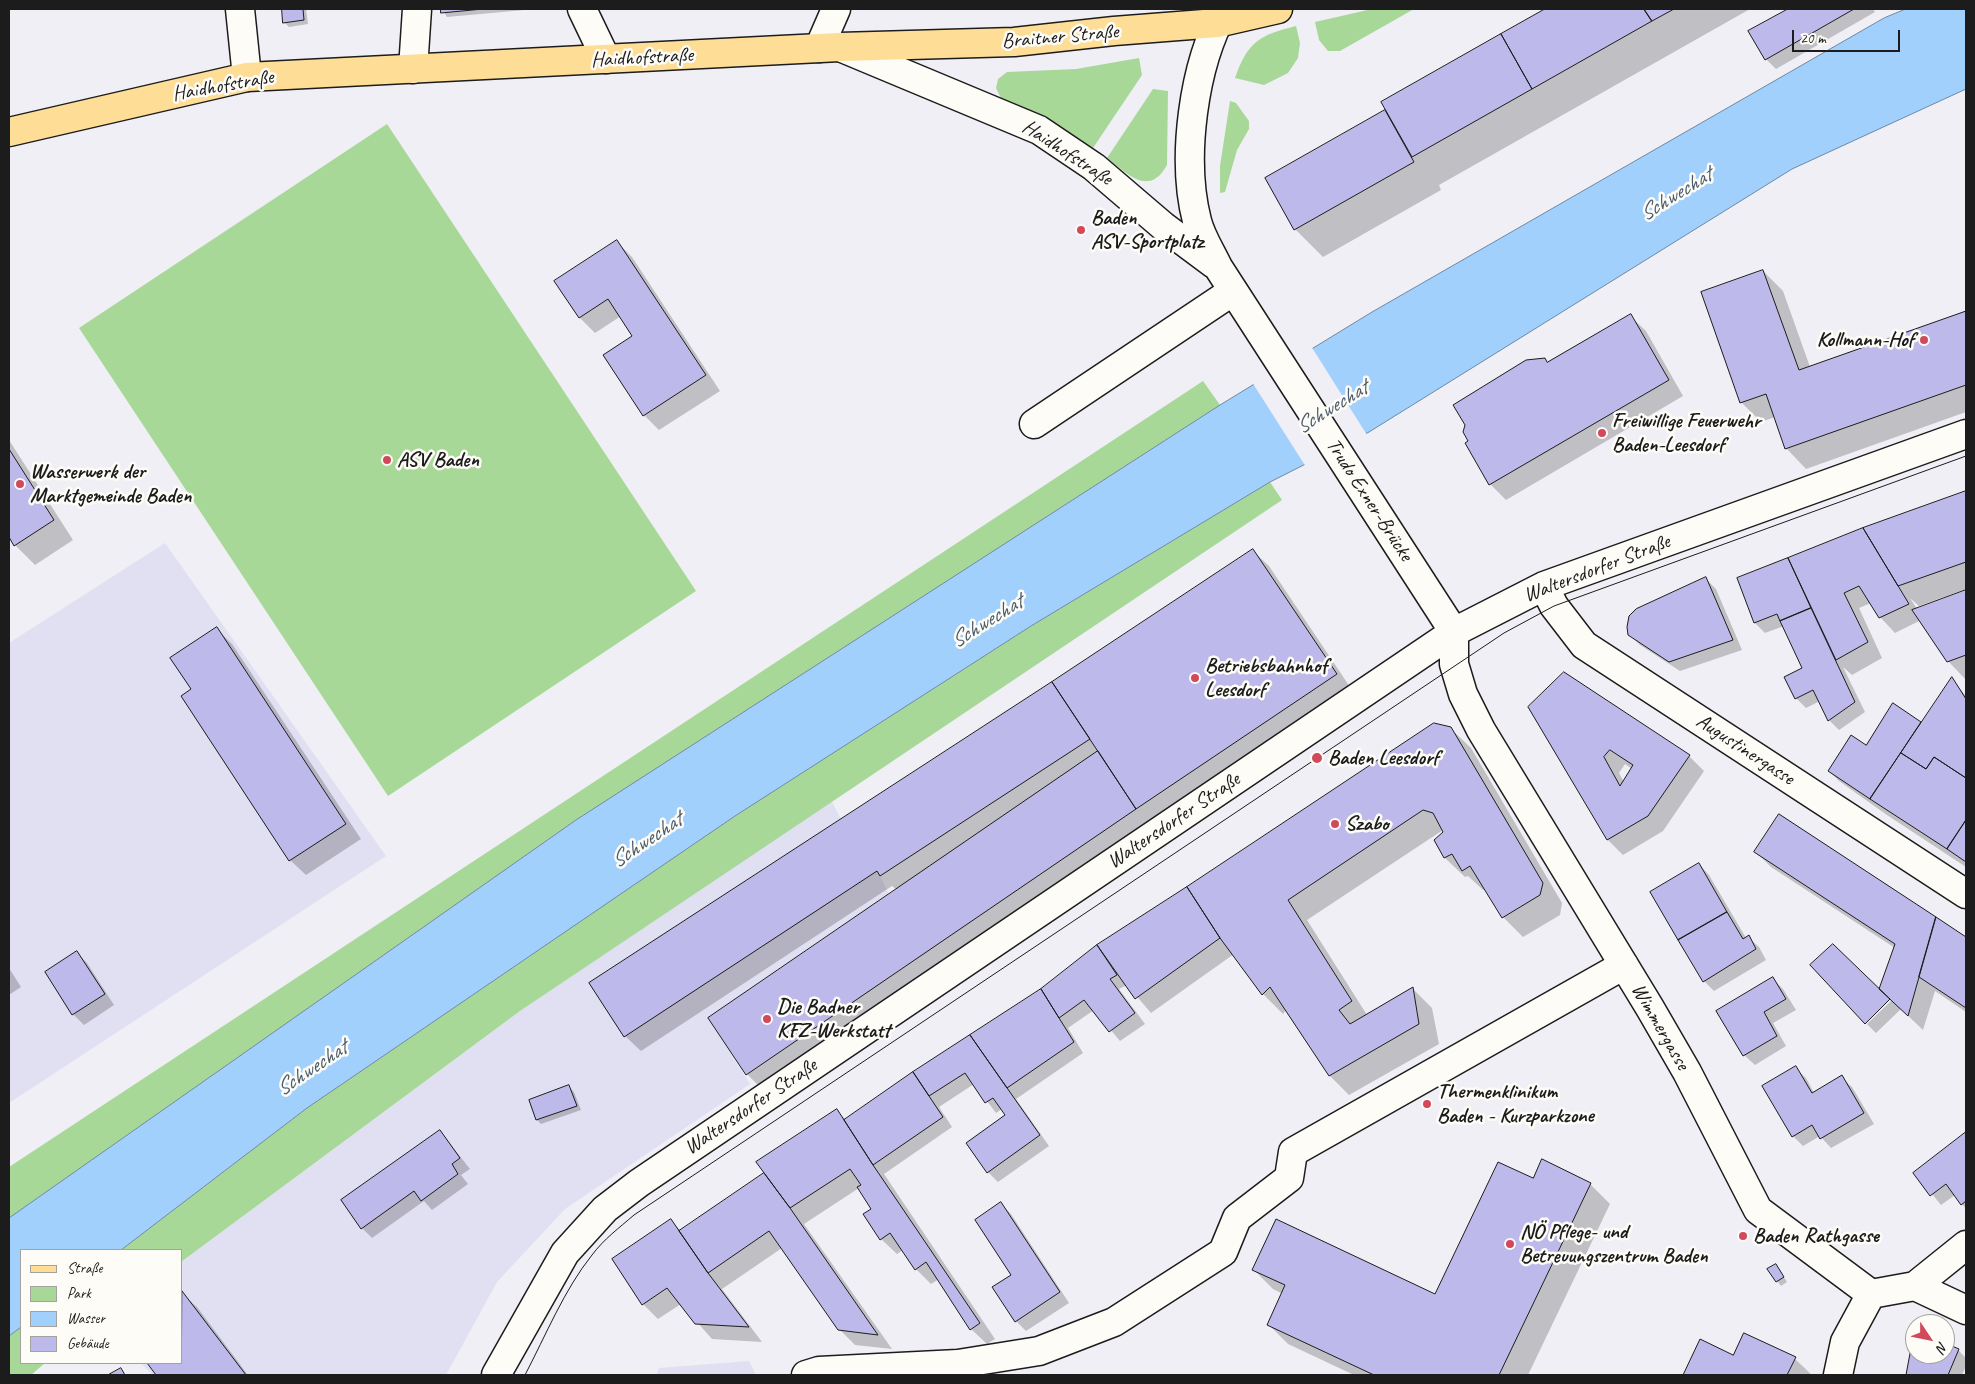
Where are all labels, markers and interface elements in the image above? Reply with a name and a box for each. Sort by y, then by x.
street label: Braitner Straße [1001,19,1119,55]
scale bar [1795,20,1902,52]
text: 20 m [1800,29,1826,48]
street label: Haidhofstraße [590,43,694,73]
street label: Haidhofstraße [170,65,276,107]
street label: Haidhofstraße [1017,115,1117,191]
water label: Schwechat [1635,162,1717,228]
place label: Baden ASV-Sportplatz [1091,205,1203,255]
marker: Baden ASV-Sportplatz [1075,224,1087,236]
place label: Kollmann-Hof [1817,327,1914,353]
marker: Kollmann-Hof [1918,334,1930,346]
water label: Schwechat [1291,375,1373,441]
place label: Freiwillige Feuerwehr Baden-Leesdorf [1612,408,1761,458]
marker: Freiwillige Feuerwehr Baden-Leesdorf [1596,427,1608,439]
street label: Trudo Exner-Brücke [1320,434,1418,566]
place label: ASV Baden [397,447,479,473]
marker: ASV Baden [381,454,393,466]
place label: Wasserwerk der Marktgemeinde Baden [30,459,191,509]
marker: Wasserwerk der Marktgemeinde Baden [14,478,26,490]
street label: Waltersdorfer Straße [1520,530,1674,608]
water label: Schwechat [946,589,1028,655]
place label: Betriebsbahnhof Leesdorf [1205,653,1327,703]
marker: Betriebsbahnhof Leesdorf [1189,672,1201,684]
street label: Augustinergasse [1691,709,1799,791]
place label: Baden Leesdorf [1328,745,1439,771]
marker: Baden Leesdorf [1310,751,1324,765]
street label: Waltersdorfer Straße [1103,767,1245,875]
water label: Schwechat [606,808,688,874]
place label: Szabo [1345,811,1389,837]
marker: Szabo [1329,818,1341,830]
street label: Wimmergasse [1625,979,1695,1075]
place label: Die Badner KFZ-Werkstatt [777,994,890,1044]
marker: Die Badner KFZ-Werkstatt [761,1013,773,1025]
water label: Schwechat [271,1036,353,1102]
street label: Waltersdorfer Straße [680,1053,822,1161]
place label: Thermenklinikum Baden - Kurzparkzone [1437,1079,1594,1129]
marker: Thermenklinikum Baden - Kurzparkzone [1421,1098,1433,1110]
place label: NÖ Pflege- und Betreuungszentrum Baden [1520,1219,1708,1269]
place label: Baden Rathgasse [1753,1223,1879,1249]
marker: Baden Rathgasse [1737,1230,1749,1242]
marker: NÖ Pflege- und Betreuungszentrum Baden [1504,1238,1516,1250]
legend [20,1249,182,1364]
text: Straße [67,1259,102,1278]
text: Park [67,1284,91,1303]
text: Wasser [67,1309,105,1328]
north arrow [1905,1314,1955,1364]
text: Gebäude [67,1334,109,1353]
text: N [1933,1339,1951,1355]

